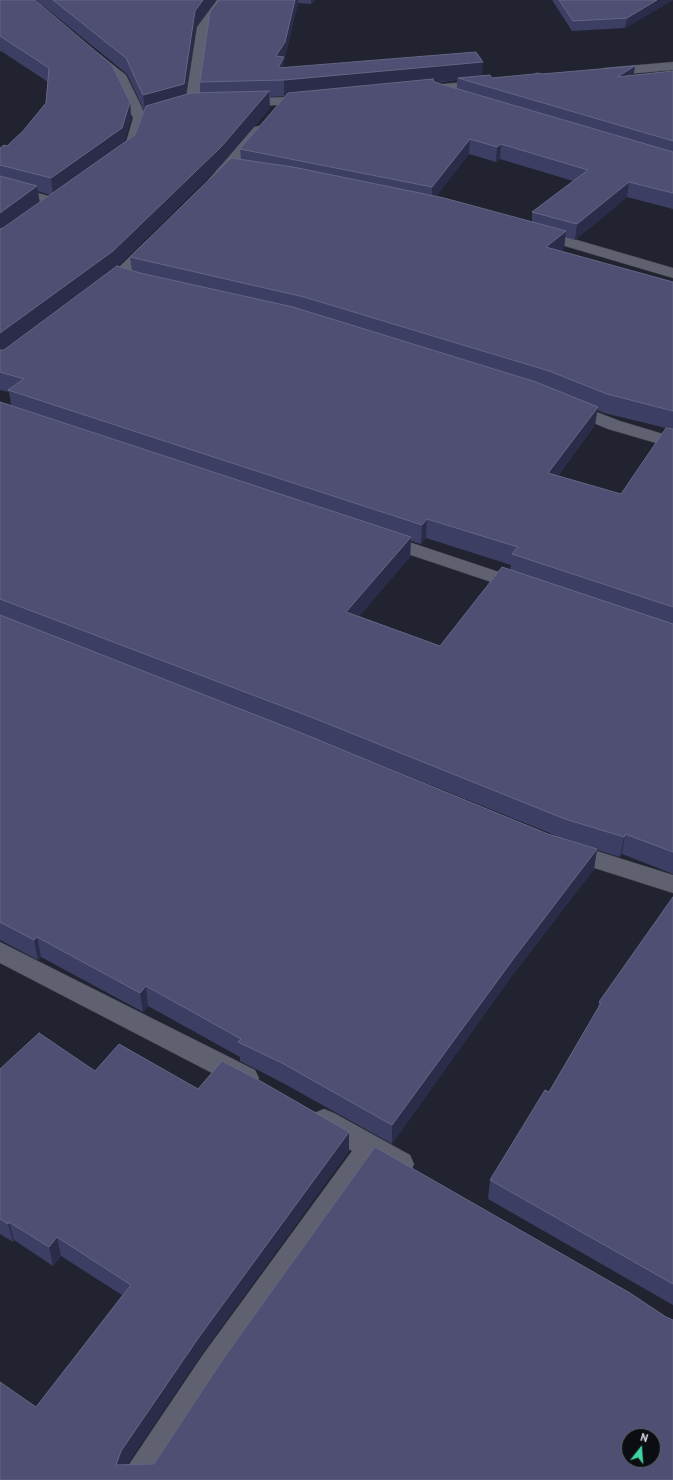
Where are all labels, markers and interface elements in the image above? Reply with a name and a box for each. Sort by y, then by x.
north arrow [621,1428,661,1468]
text: N [639,1430,650,1445]

